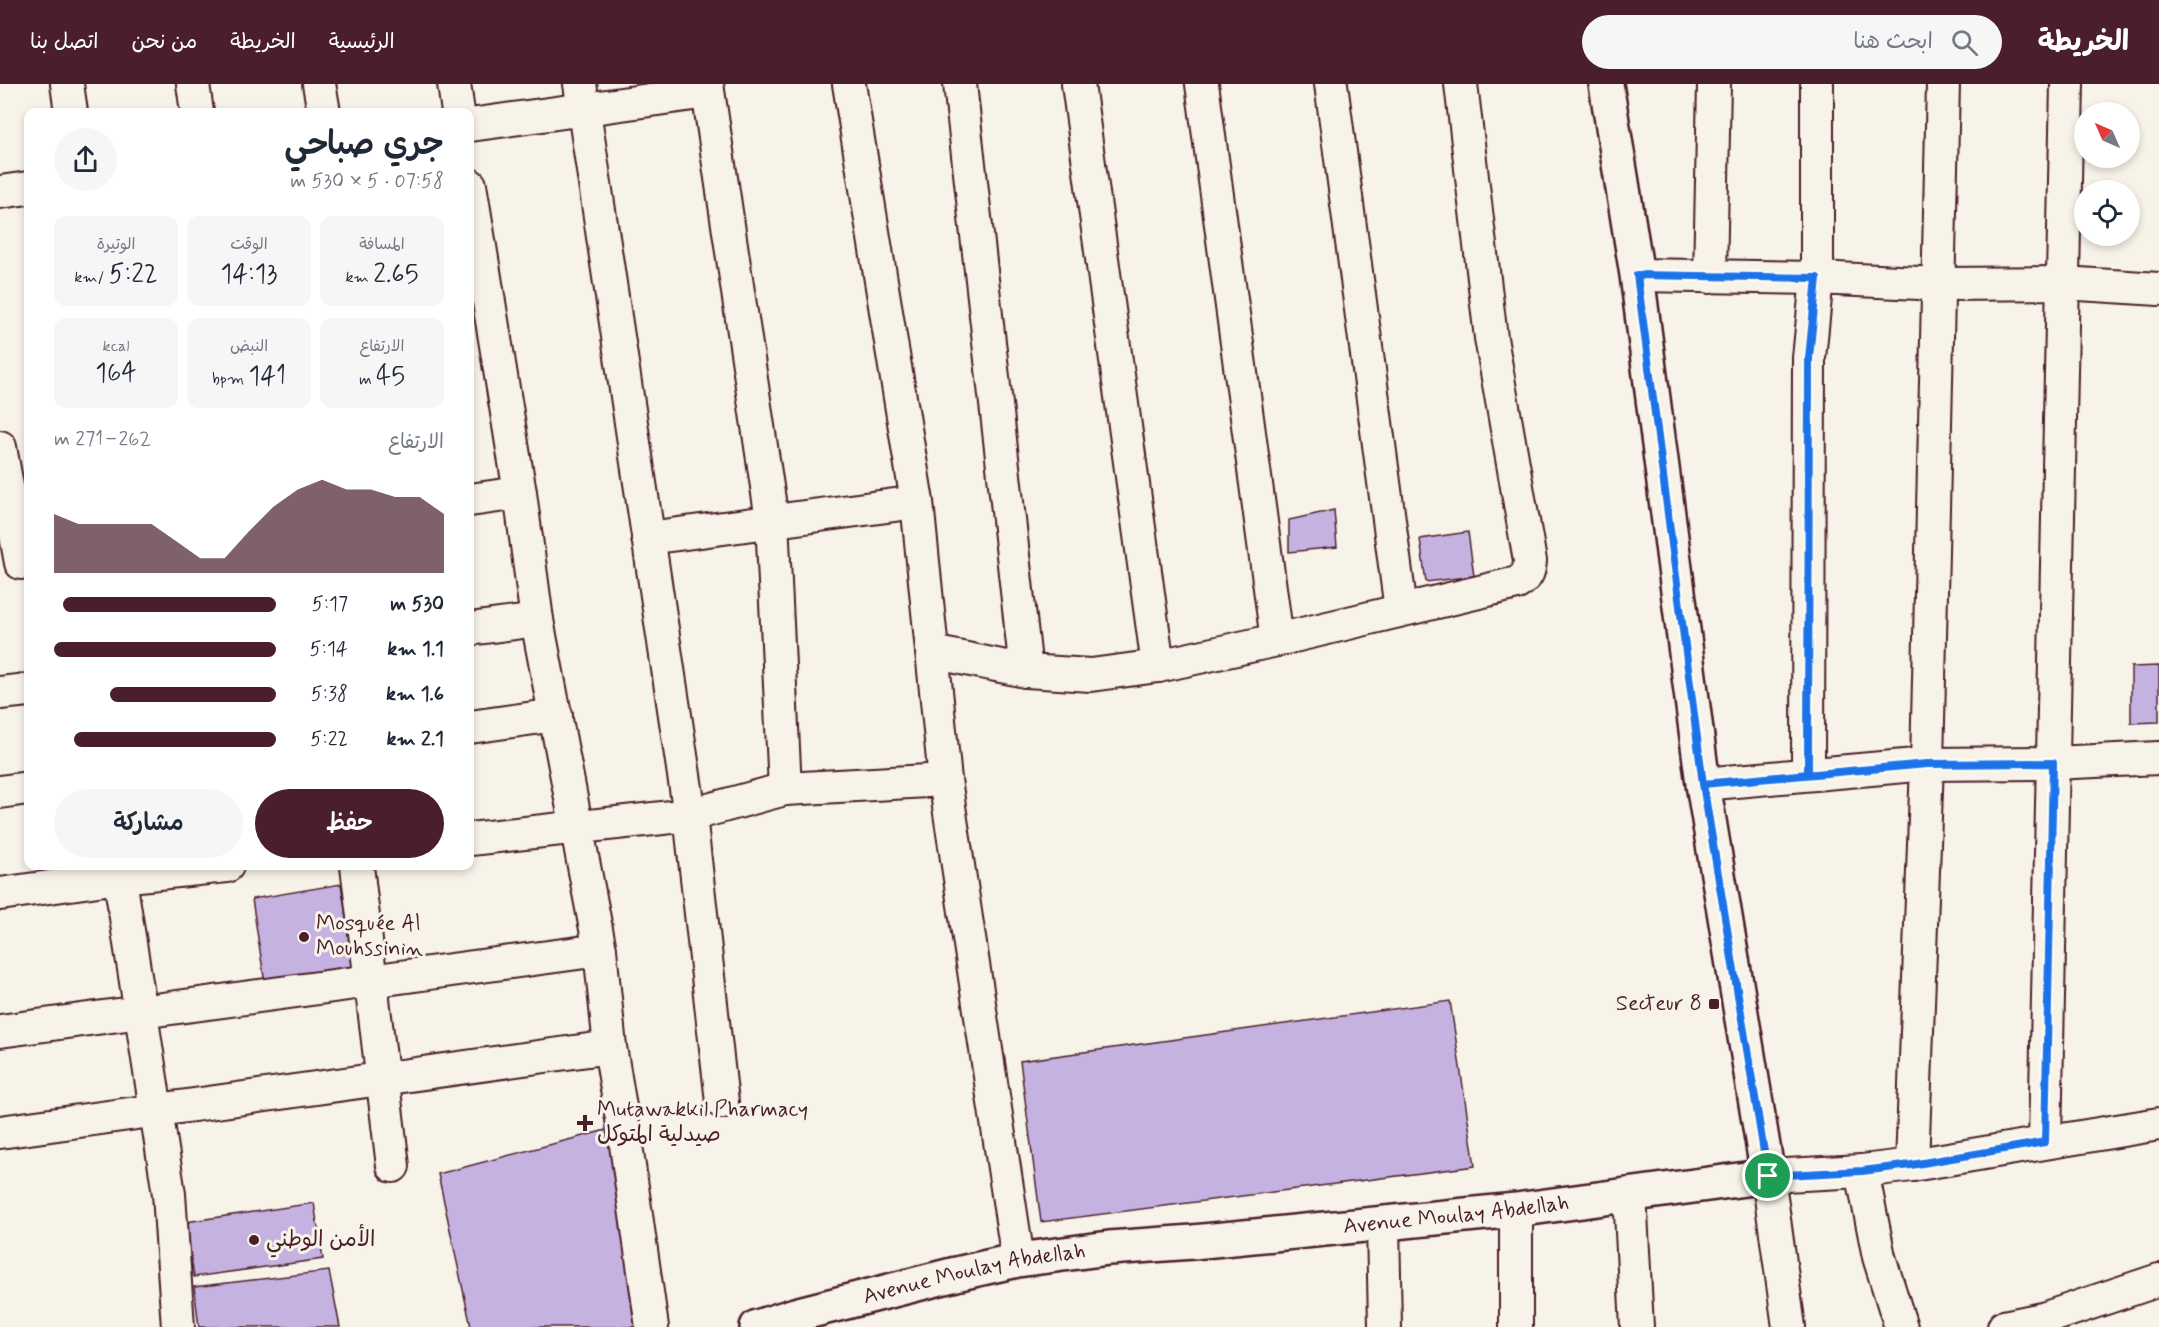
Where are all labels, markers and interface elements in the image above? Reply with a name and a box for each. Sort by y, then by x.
search box [1582,15,2002,69]
text: الخريطة [2038,24,2129,61]
icon: search [1948,26,1981,59]
text: اتصل بنا [30,28,98,56]
text: من نحن [131,28,197,56]
text: الخريطة [230,28,296,56]
text: الرئيسية [329,28,395,56]
text: ابحث هنا [1853,28,1933,56]
north arrow [2074,102,2140,168]
map controls [2074,102,2140,246]
text: جري صباحي [284,123,444,167]
button: share [54,128,117,191]
text: 07:58 · 5 × 530 m [290,168,444,195]
button: locate [2074,180,2140,246]
text: الوتيرة [97,234,135,255]
text: الوقت [230,234,268,255]
text: المسافة [359,234,405,255]
text: 5:22 [109,258,158,292]
text: 14:13 [221,258,277,292]
text: 2.65 [373,258,419,292]
text: /km [74,267,109,288]
text: km [345,267,373,288]
text: kcal [103,336,129,357]
text: النبض [230,336,268,357]
text: الارتفاع [360,336,404,357]
text: 164 [95,357,137,391]
text: 141 [249,360,286,394]
text: 45 [376,360,405,394]
text: bpm [212,369,249,390]
text: m [359,369,376,390]
text: 262–271 m [54,426,151,453]
text: الارتفاع [388,429,444,456]
text: 5:17 [312,591,348,618]
text: 530 m [390,591,444,618]
text: 5:14 [310,636,348,663]
text: 1.1 km [387,636,444,663]
text: 5:38 [311,681,348,708]
text: 1.6 km [386,681,444,708]
text: 5:22 [310,726,348,753]
text: 2.1 km [387,726,444,753]
button: مشاركة [54,789,243,858]
button: حفظ [255,789,444,858]
place label: Mosquée Al Mouhssinin [316,910,423,963]
marker: Mosquée Al Mouhssinin [297,930,311,944]
place label: Secteur 8 [1616,990,1702,1018]
marker: Secteur 8 [1707,997,1721,1011]
place label: Mutawakkil Pharmacy صيدلية المتوكل [597,1096,808,1149]
marker: Mutawakkil Pharmacy صيدلية المتوكل [578,1116,592,1130]
pin [1742,1150,1793,1201]
icon: arrive [1751,1159,1784,1192]
street label: Avenue Moulay Abdellah [1342,1189,1571,1241]
place label: الأمن الوطني [266,1223,375,1258]
marker: الأمن الوطني [247,1233,261,1247]
street label: Avenue Moulay Abdellah [860,1237,1087,1311]

